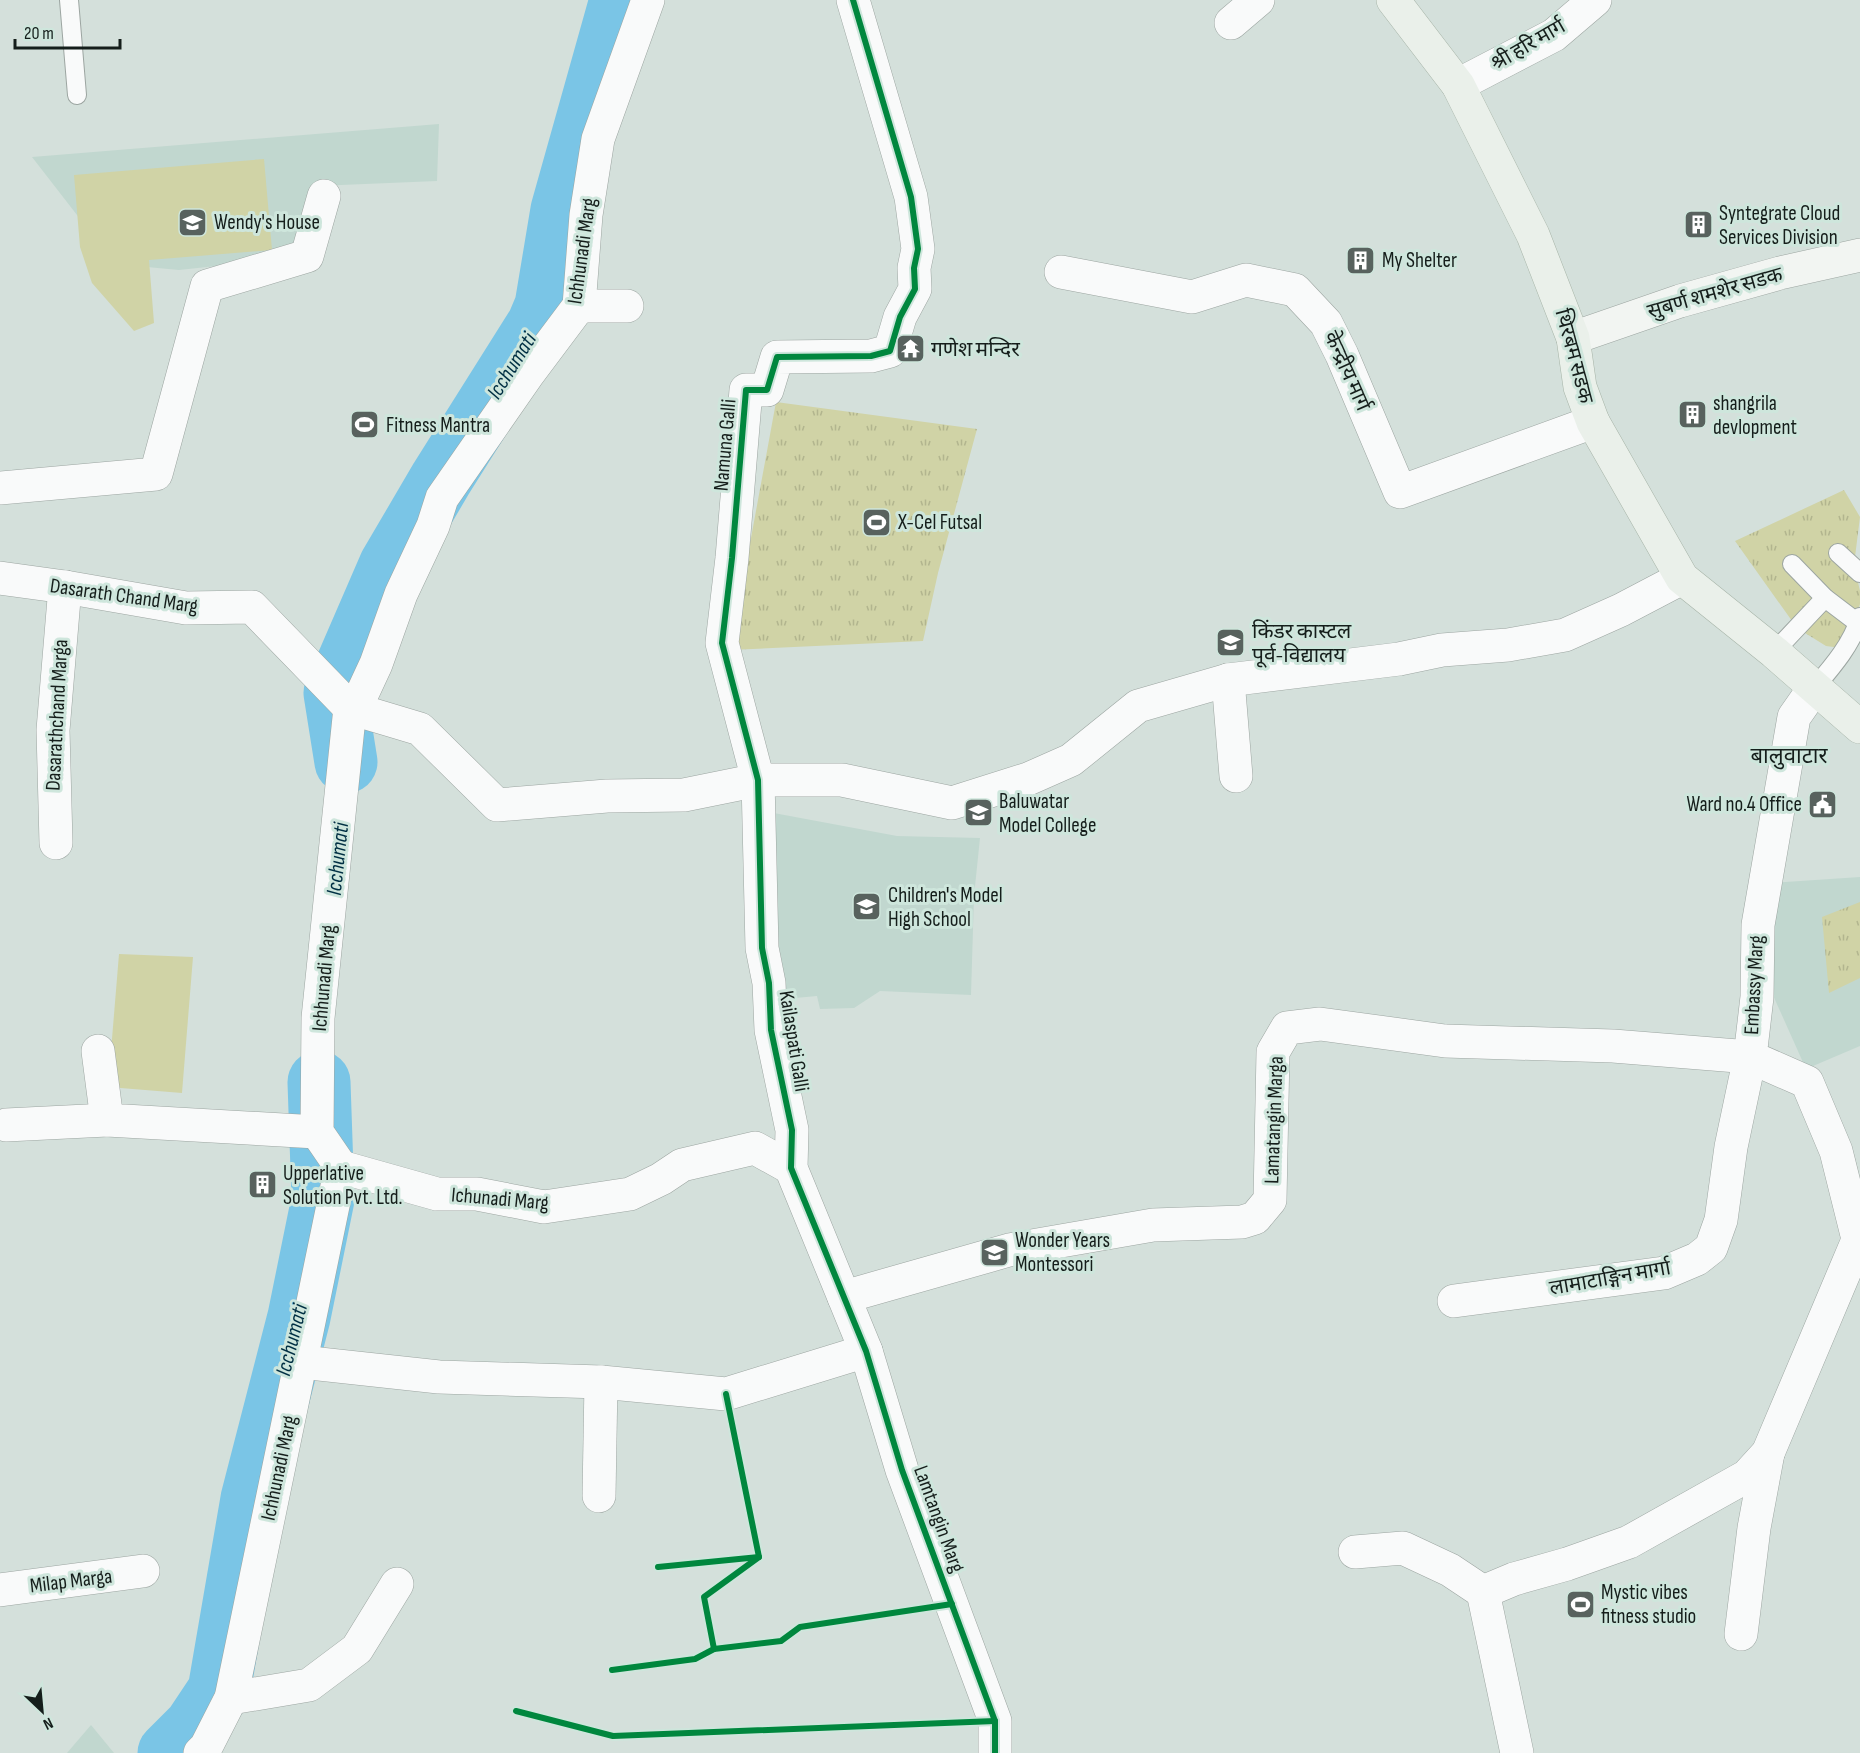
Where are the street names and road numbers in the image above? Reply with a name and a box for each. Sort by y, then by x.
street label: श्री हरि मार्ग [1486,13,1571,76]
street label: Ichhunadi Marg [562,196,602,306]
street label: सुबर्ण शमशेर सडक [1645,262,1786,324]
street label: थिरबम सडक [1549,306,1599,407]
street label: केन्द्रीय मार्ग [1318,327,1376,416]
street label: Namuna Galli [709,398,741,492]
street label: Dasarath Chand Marg [48,573,200,619]
street label: Dasarathchand Marga [41,639,73,791]
street label: Ichhunadi Marg [307,924,341,1032]
street label: Embassy Marg [1739,935,1769,1035]
street label: Kailaspati Galli [774,989,814,1093]
street label: Lamatangin Marga [1259,1056,1289,1184]
street label: Ichunadi Marg [450,1182,550,1216]
street label: लामाटाङ्गिन मार्गा [1547,1255,1674,1301]
street label: Ichhunadi Marg [256,1413,302,1523]
street label: Lamtangin Marg [908,1462,970,1576]
street label: Milap Marga [28,1564,114,1598]

